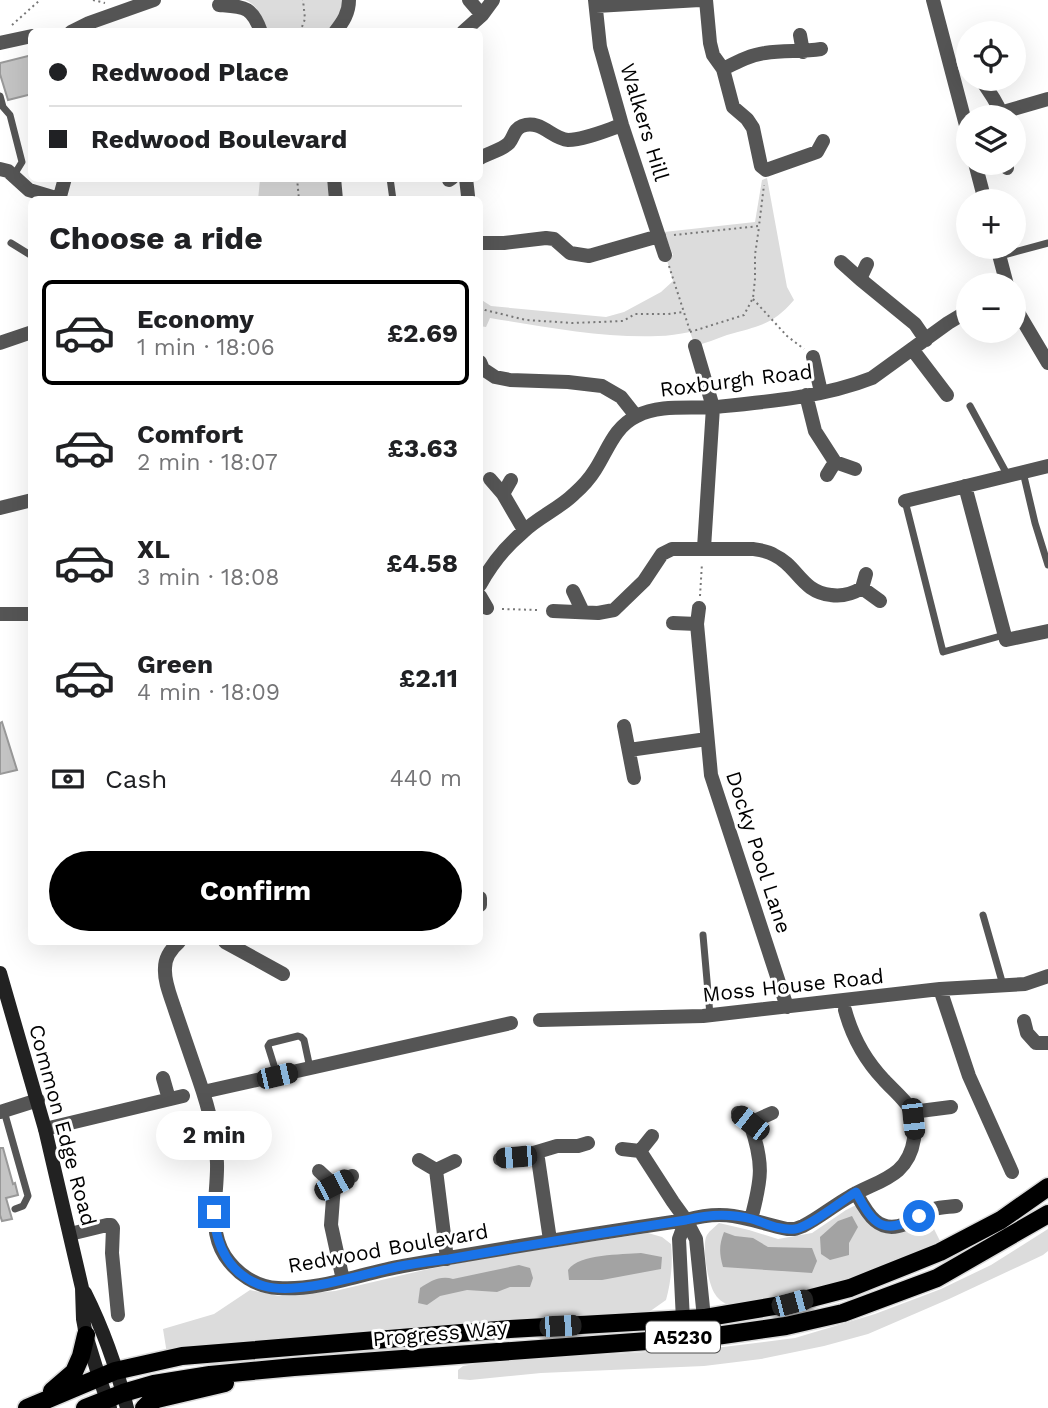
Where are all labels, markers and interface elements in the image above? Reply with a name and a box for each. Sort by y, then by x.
map controls [956,21,1026,343]
button: locate [956,21,1026,91]
text: Redwood Place [91,57,289,87]
street label: Walkers Hill [615,60,675,184]
button: layers [956,105,1026,175]
text: Redwood Boulevard [91,124,347,154]
button: + [956,189,1026,259]
text: Choose a ride [49,219,263,257]
button: − [956,273,1026,343]
icon: car [53,301,116,364]
text: Economy [137,304,254,334]
text: £2.69 [387,318,458,348]
text: 1 min · 18:06 [137,334,275,361]
street label: Roxburgh Road [658,358,814,402]
icon: car [53,416,116,479]
text: Comfort [137,419,243,449]
text: £3.63 [388,433,458,463]
text: 2 min · 18:07 [137,449,278,476]
icon: car [53,531,116,594]
text: XL [137,534,170,564]
text: £4.58 [386,548,458,578]
text: 3 min · 18:08 [137,564,279,591]
icon: car [53,646,116,709]
text: Green [137,649,213,679]
text: £2.11 [399,663,458,693]
text: 4 min · 18:09 [137,679,280,706]
icon: cash [49,760,87,798]
text: Cash [105,764,167,794]
text: 440 m [390,765,462,792]
street label: Docky Pool Lane [721,768,797,936]
button: Confirm [49,851,462,931]
street label: Moss House Road [701,963,885,1007]
street label: Common Edge Road [24,1021,102,1229]
car [255,1061,300,1091]
car [901,1097,926,1141]
car [727,1102,774,1144]
callout: 2 min [156,1110,272,1160]
text: 2 min [183,1122,245,1149]
car [495,1145,538,1169]
car [311,1166,358,1204]
route end [198,1196,230,1228]
route start [903,1200,935,1232]
street label: Redwood Boulevard [286,1218,490,1278]
car [769,1287,816,1319]
car [539,1314,582,1338]
street label: Progress Way [371,1315,509,1351]
road number: A5230 [646,1322,720,1352]

